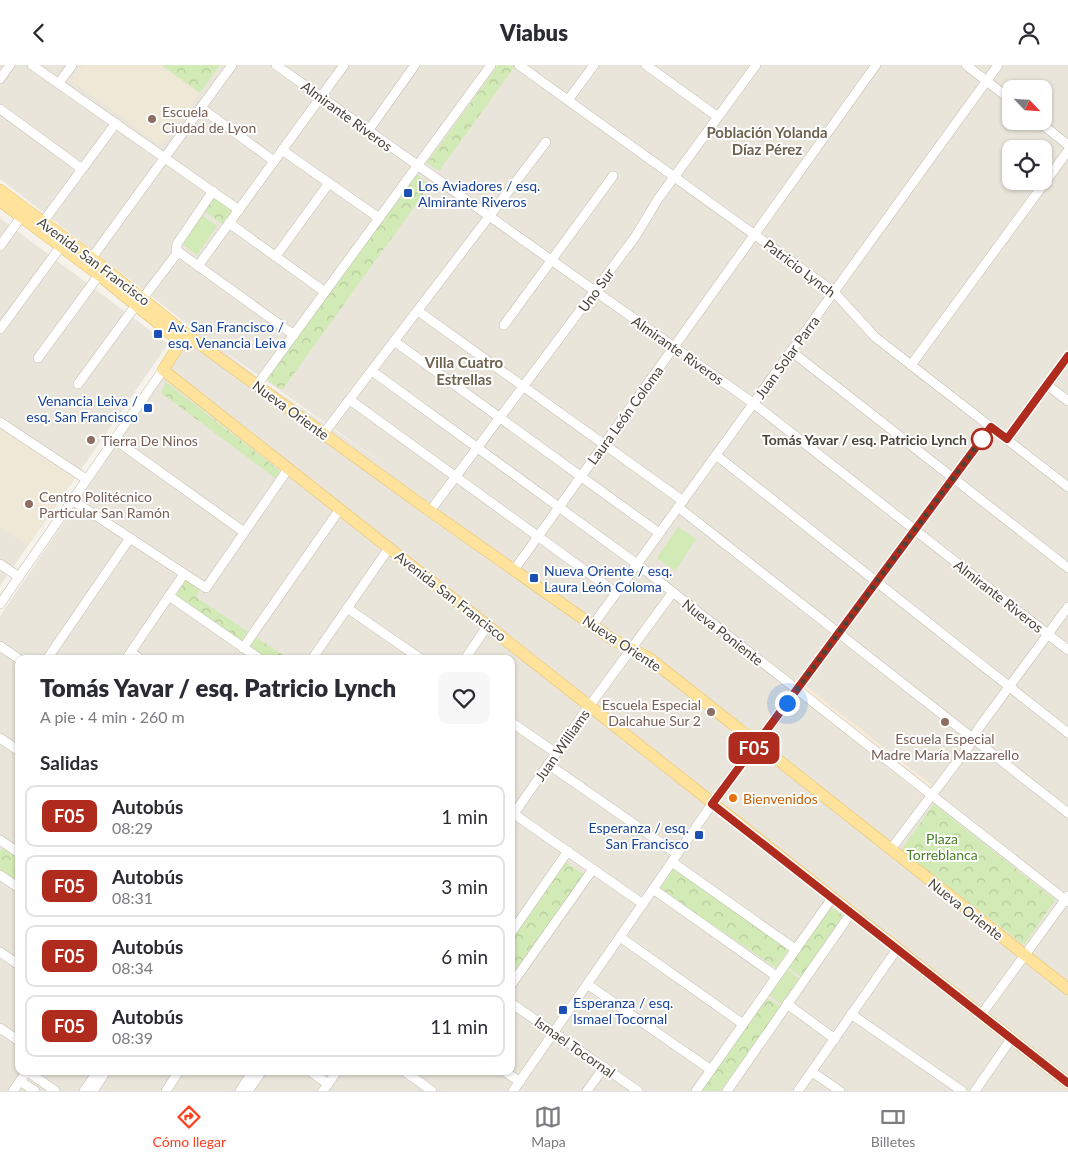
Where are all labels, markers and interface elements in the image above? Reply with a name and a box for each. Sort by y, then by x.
icon: back [25,19,53,47]
text: Viabus [500,19,568,46]
icon: person [1015,19,1043,47]
street label: Almirante Riveros [298,77,396,155]
north arrow [1002,80,1052,130]
map controls [1002,80,1052,190]
place label: Escuela Ciudad de Lyon [162,103,256,136]
marker: Escuela Ciudad de Lyon [146,113,158,125]
district label: Población Yolanda Díaz Pérez [706,123,828,158]
button: locate [1002,140,1052,190]
place label: Los Aviadores / esq. Almirante Riveros [418,177,540,210]
marker: Los Aviadores / esq. Almirante Riveros [402,187,414,199]
street label: Avenida San Francisco [34,213,154,309]
street label: Patricio Lynch [761,235,839,301]
street label: Uno Sur [574,265,618,315]
street label: Almirante Riveros [629,312,727,388]
street label: Juan Solar Parra [751,312,823,402]
place label: Av. San Francisco / esq. Venancia Leiva [168,318,286,351]
marker: Av. San Francisco / esq. Venancia Leiva [152,328,164,340]
district label: Villa Cuatro Estrellas [424,353,504,388]
street label: Laura León Coloma [584,362,667,468]
street label: Nueva Oriente [250,377,332,443]
place label: Venancia Leiva / esq. San Francisco [26,392,138,425]
marker: Venancia Leiva / esq. San Francisco [142,402,154,414]
marker: Tomás Yavar / esq. Patricio Lynch [971,428,993,450]
place label: Tomás Yavar / esq. Patricio Lynch [762,431,967,448]
place label: Tierra De Ninos [101,432,198,449]
marker: Tierra De Ninos [85,434,97,446]
place label: Centro Politécnico Particular San Ramón [39,488,170,521]
marker: Centro Politécnico Particular San Ramón [23,498,35,510]
street label: Avenida San Francisco [392,547,510,645]
street label: Almirante Riveros [951,556,1047,636]
place label: Nueva Oriente / esq. Laura León Coloma [544,562,672,595]
marker: Nueva Oriente / esq. Laura León Coloma [528,572,540,584]
street label: Nueva Poniente [679,595,767,669]
street label: Nueva Oriente [580,611,664,675]
button: heart [438,672,490,724]
text: Tomás Yavar / esq. Patricio Lynch [40,673,396,702]
your location [775,691,800,716]
place label: Escuela Especial Dalcahue Sur 2 [602,696,701,729]
street label: Juan Williams [531,706,593,784]
marker: Escuela Especial Dalcahue Sur 2 [705,706,717,718]
text: A pie · 4 min · 260 m [40,707,185,726]
marker: Escuela Especial Madre María Mazzarello [939,716,951,728]
place label: Escuela Especial Madre María Mazzarello [871,730,1019,763]
line badge: F05 [725,732,783,764]
text: F05 [738,737,770,759]
text: Salidas [40,751,98,774]
place label: Bienvenidos [743,790,818,807]
marker: Bienvenidos [727,792,739,804]
text: Autobús [112,795,183,818]
text: F05 [54,805,85,827]
text: 1 min [441,805,488,828]
text: 08:29 [112,818,153,837]
place label: Esperanza / esq. San Francisco [589,819,689,852]
marker: Esperanza / esq. San Francisco [693,829,705,841]
park label: Plaza Torreblanca [906,830,978,863]
text: Autobús [112,865,183,888]
text: F05 [54,875,85,897]
text: 3 min [441,875,488,898]
street label: Nueva Oriente [925,875,1007,943]
text: 08:31 [112,888,153,907]
text: Autobús [112,935,183,958]
text: F05 [54,945,85,967]
text: 6 min [441,945,488,968]
text: 08:34 [112,958,153,977]
place label: Esperanza / esq. Ismael Tocornal [573,994,673,1027]
marker: Esperanza / esq. Ismael Tocornal [557,1004,569,1016]
text: Autobús [112,1005,183,1028]
street label: Ismael Tocornal [532,1013,618,1081]
text: F05 [54,1015,85,1037]
text: 11 min [430,1015,488,1038]
text: 08:39 [112,1028,153,1047]
tab: Cómo llegar [153,1103,226,1150]
tab: Mapa [531,1103,566,1150]
tab: Billetes [871,1103,915,1150]

